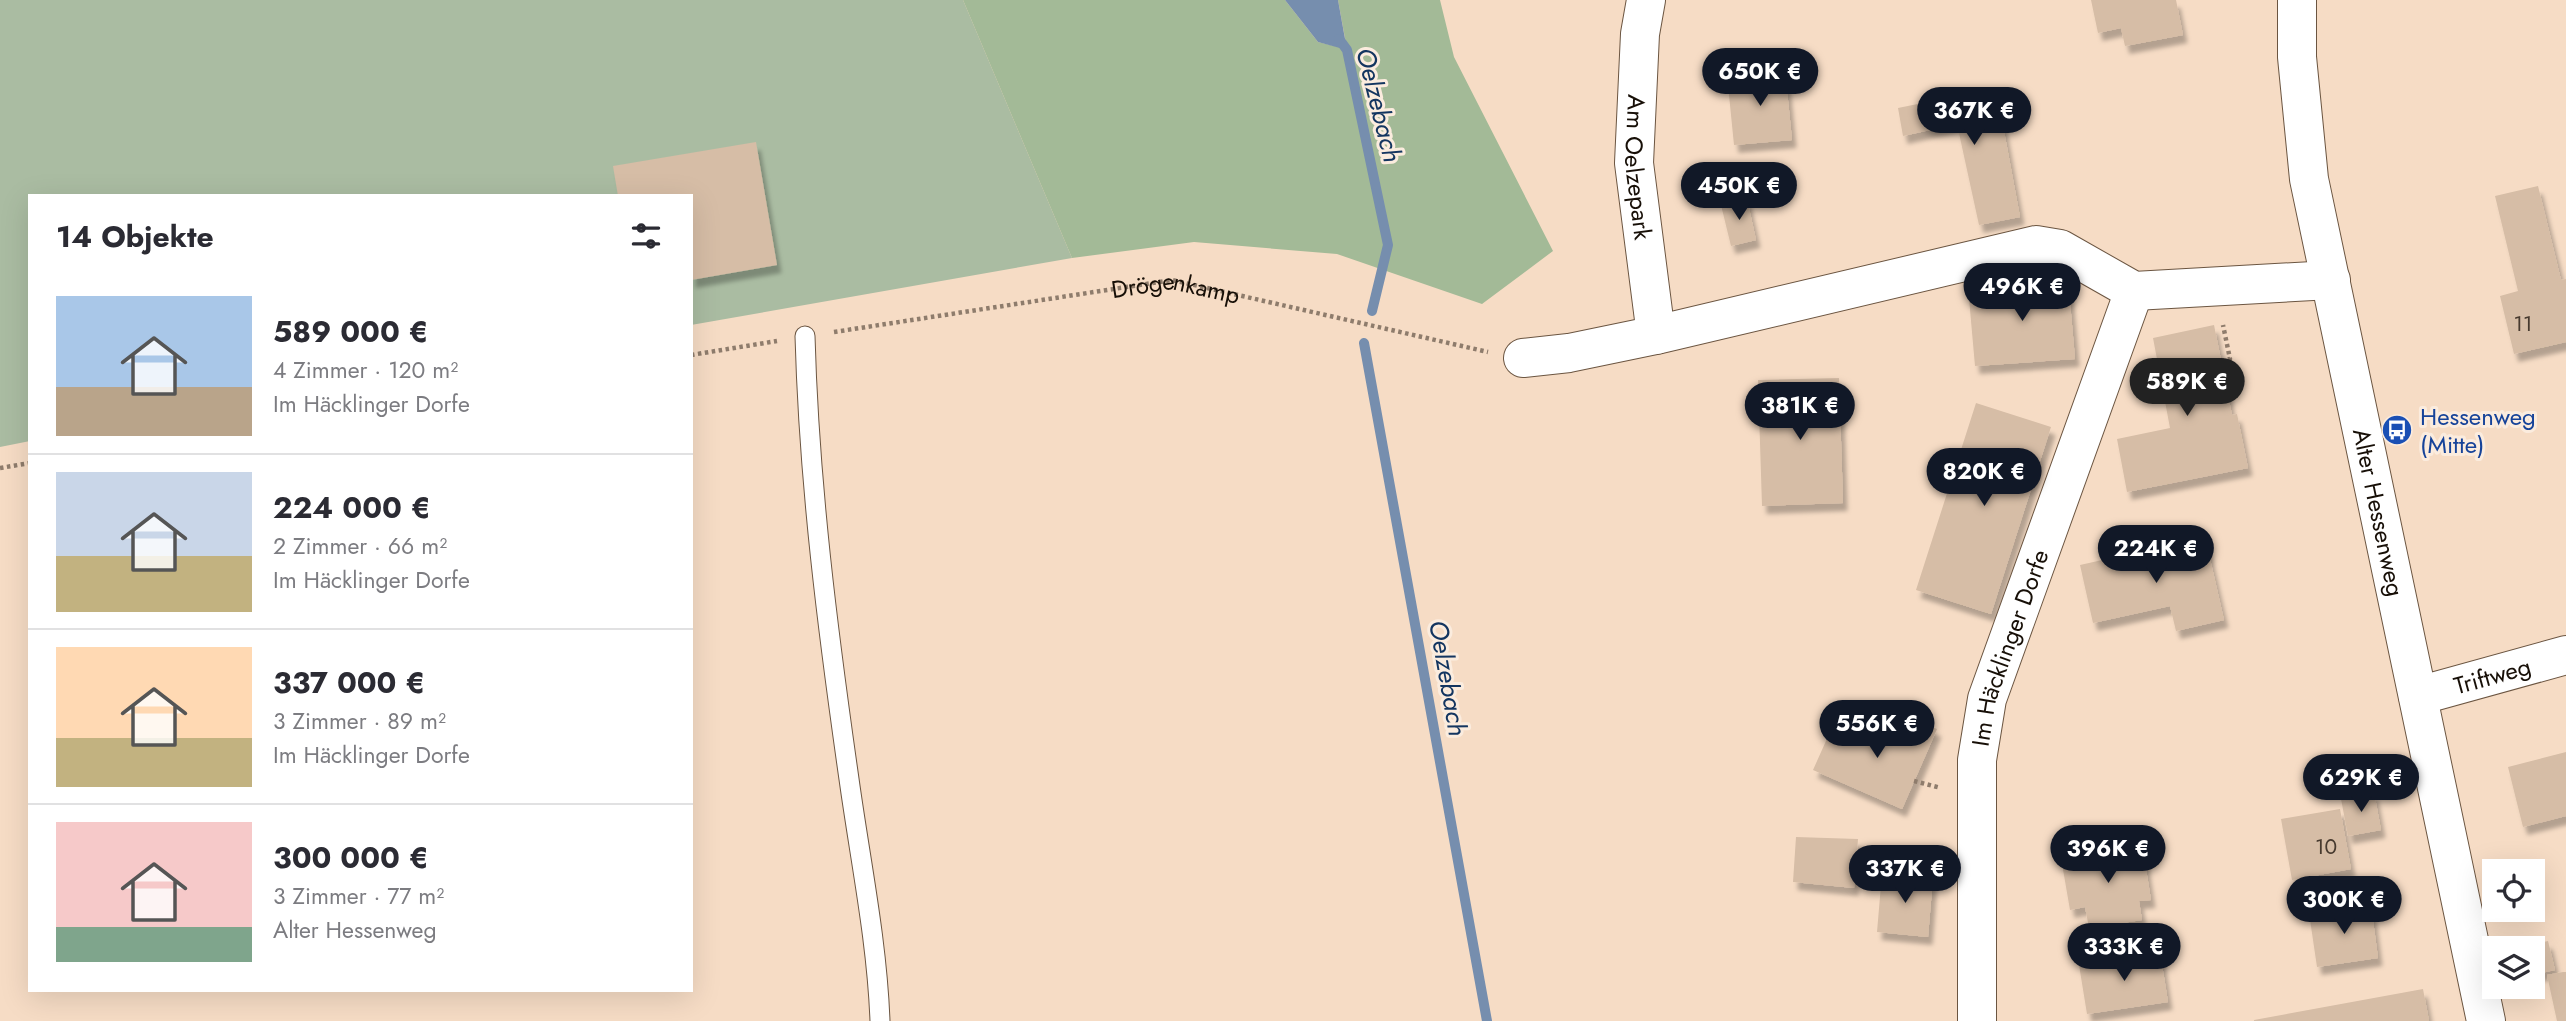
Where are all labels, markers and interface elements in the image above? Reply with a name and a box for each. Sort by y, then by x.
water label: Oelzebach [1346,44,1412,166]
pin: 650K € [1703,48,1817,108]
text: 650K € [1718,54,1802,88]
pin: 367K € [1917,88,2031,147]
text: 367K € [1933,93,2015,127]
street label: Am Oelzepark [1616,94,1661,242]
pin: 450K € [1682,162,1796,222]
text: 450K € [1697,168,1781,202]
text: 14 Objekte [56,215,214,258]
icon: filters [627,217,665,255]
street label: Drögenkamp [1109,262,1243,312]
pin: 496K € [1965,264,2079,323]
text: 496K € [1980,269,2064,303]
house number: 11 [2514,309,2532,339]
text: 589 000 € [273,310,428,353]
icon: home [112,324,196,408]
text: 4 Zimmer · 120 m² [273,353,458,387]
pin: 589K € [2130,358,2244,418]
text: 589K € [2146,364,2228,398]
pin: 381K € [1743,382,1857,442]
text: Im Häcklinger Dorfe [273,387,470,421]
text: 381K € [1761,388,1839,422]
place label: Hessenweg (Mitte) [2420,399,2536,462]
bus stop icon: Hessenweg (Mitte) [2380,413,2414,447]
street label: Alter Hessenweg [2344,425,2414,599]
pin: 820K € [1927,448,2041,508]
text: 820K € [1943,454,2025,488]
text: 224 000 € [273,486,431,529]
icon: home [112,500,196,584]
pin: 224K € [2099,526,2213,585]
text: 2 Zimmer · 66 m² [273,529,447,563]
text: 224K € [2114,531,2198,565]
street label: Im Häcklinger Dorfe [1962,544,2057,749]
text: Im Häcklinger Dorfe [273,563,470,597]
water label: Oelzebach [1419,617,1477,739]
street label: Triftweg [2450,648,2535,703]
text: 337 000 € [273,661,425,704]
icon: home [112,675,196,759]
pin: 556K € [1820,700,1934,760]
text: 3 Zimmer · 89 m² [273,704,446,738]
text: 556K € [1835,706,1919,740]
text: Im Häcklinger Dorfe [273,738,470,772]
pin: 629K € [2304,754,2418,814]
text: 629K € [2319,760,2403,794]
pin: 396K € [2051,826,2165,885]
text: 396K € [2066,831,2150,865]
house number: 10 [2315,832,2337,862]
text: 300 000 € [273,836,429,879]
pin: 337K € [1848,846,1962,905]
icon: home [112,850,196,934]
text: 337K € [1865,851,1945,885]
map controls [2482,859,2545,999]
button: locate [2482,859,2545,922]
pin: 300K € [2287,876,2401,936]
text: 3 Zimmer · 77 m² [273,879,444,913]
text: 300K € [2303,882,2385,916]
text: Alter Hessenweg [273,913,437,947]
pin: 333K € [2067,923,2181,983]
text: 333K € [2084,929,2164,963]
button: layers [2482,936,2545,999]

